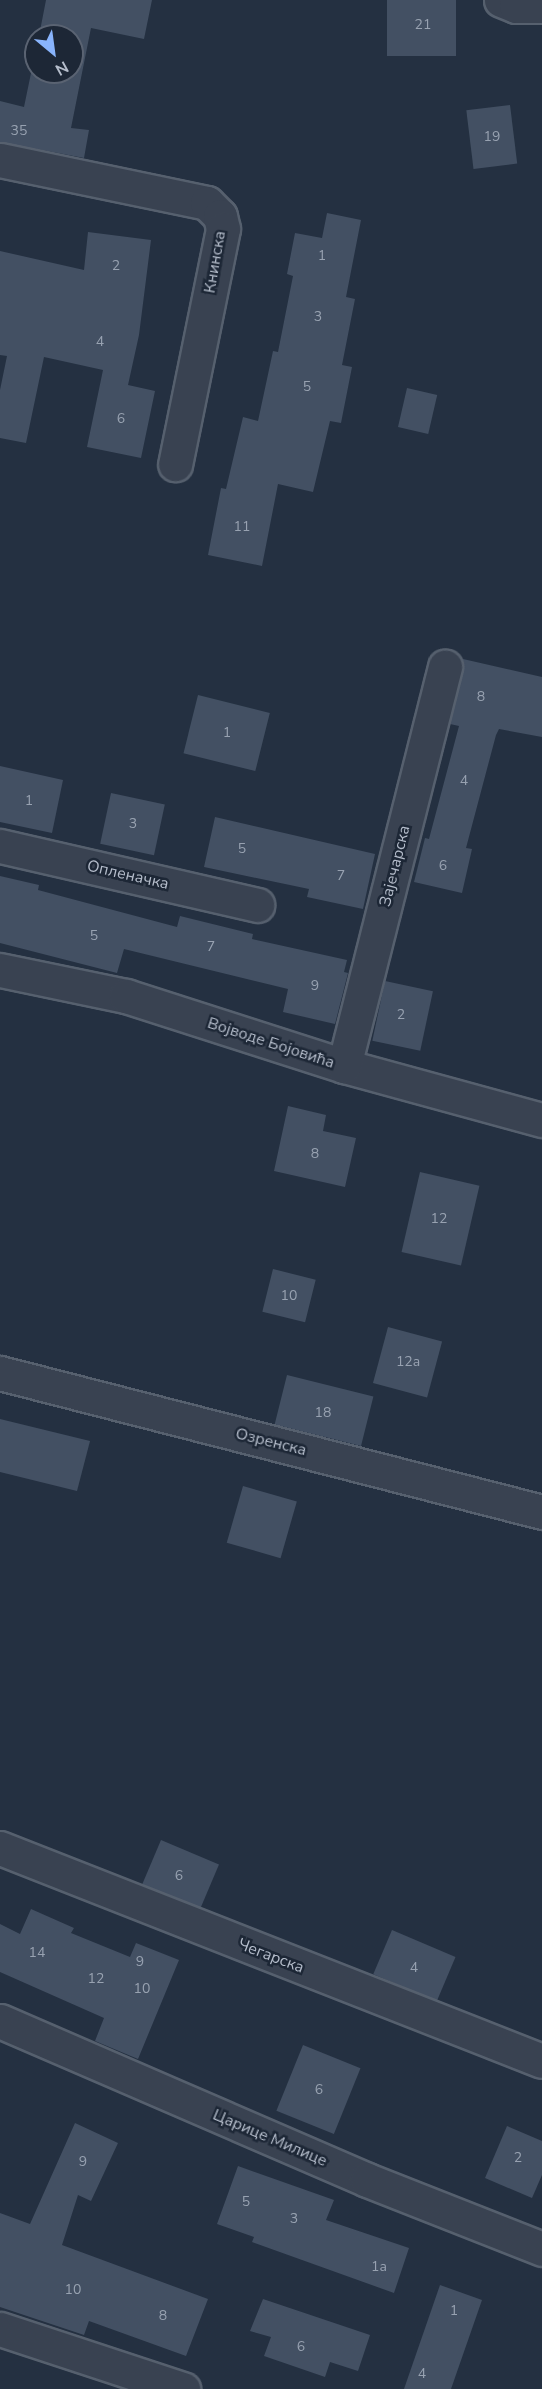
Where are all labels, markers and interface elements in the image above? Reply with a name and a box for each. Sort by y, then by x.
house number: 21 [415,17,431,33]
north arrow [24,24,84,84]
text: N [51,55,72,81]
house number: 35 [11,123,27,139]
house number: 19 [484,129,500,145]
street label: Книнска [200,229,230,295]
house number: 1 [318,248,326,264]
house number: 2 [112,258,120,274]
house number: 3 [314,309,322,325]
house number: 4 [96,334,104,350]
house number: 5 [303,379,311,395]
house number: 6 [117,411,125,427]
house number: 11 [234,519,250,535]
house number: 8 [477,689,485,705]
house number: 1 [223,725,231,741]
house number: 4 [460,773,468,789]
house number: 1 [25,793,33,809]
house number: 3 [129,816,137,832]
street label: Зајечарска [376,823,414,909]
house number: 5 [238,841,246,857]
street label: Опленачка [85,856,171,894]
house number: 6 [439,858,447,874]
house number: 7 [337,868,345,884]
house number: 5 [90,928,98,944]
house number: 7 [207,939,215,955]
house number: 9 [311,978,319,994]
house number: 2 [397,1007,405,1023]
street label: Војводе Бојовића [205,1013,337,1073]
house number: 8 [311,1146,319,1162]
house number: 12 [431,1211,447,1227]
house number: 10 [281,1288,297,1304]
house number: 12a [396,1354,420,1370]
house number: 18 [315,1405,331,1421]
street label: Озренска [234,1424,308,1460]
house number: 6 [175,1868,183,1884]
street label: Чегарска [235,1935,307,1977]
house number: 14 [29,1945,45,1961]
house number: 9 [136,1954,144,1970]
house number: 4 [410,1960,418,1976]
house number: 12 [88,1971,104,1987]
house number: 10 [134,1981,150,1997]
house number: 6 [315,2082,323,2098]
street label: Царице Милице [210,2105,330,2171]
house number: 2 [514,2150,522,2166]
house number: 9 [79,2154,87,2170]
house number: 5 [242,2194,250,2210]
house number: 3 [290,2211,298,2227]
house number: 1a [371,2259,387,2275]
house number: 10 [65,2282,81,2298]
house number: 1 [450,2303,458,2319]
house number: 8 [159,2308,167,2324]
house number: 6 [297,2339,305,2355]
house number: 4 [418,2366,426,2382]

